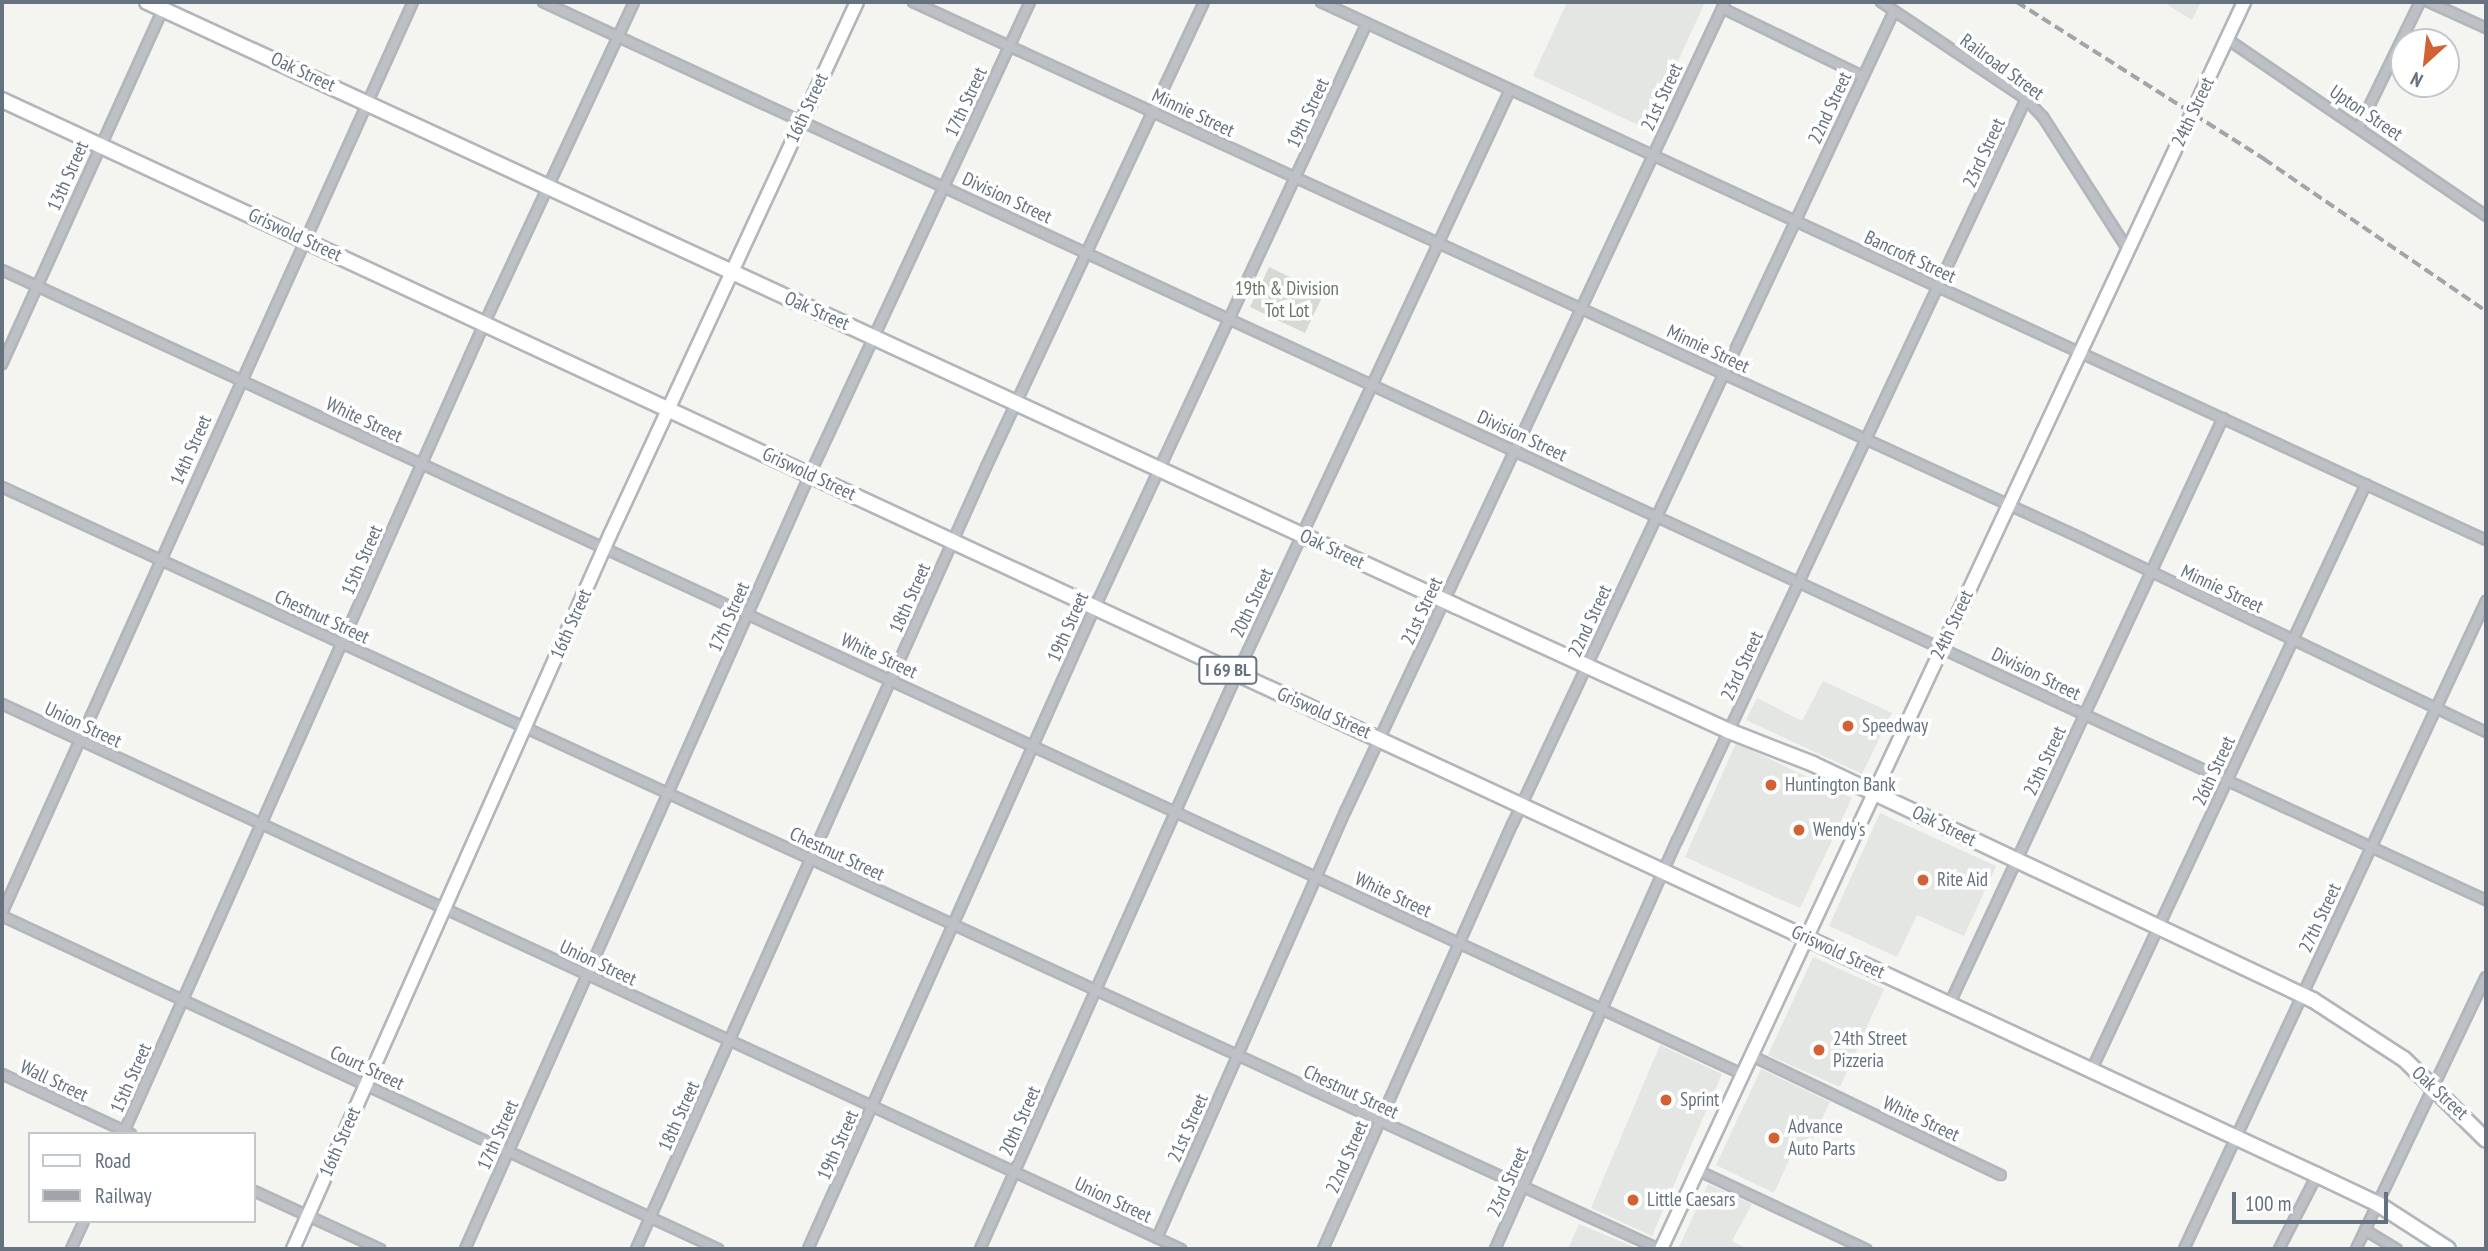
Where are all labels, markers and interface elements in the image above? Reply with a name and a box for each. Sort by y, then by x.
north arrow [2390,28,2460,98]
street label: Railroad Street [1956,29,2048,105]
street label: Oak Street [267,47,339,97]
street label: 21st Street [1636,60,1688,134]
street label: 17th Street [940,64,992,140]
text: N [2406,67,2426,93]
street label: 22nd Street [1803,68,1857,148]
street label: 16th Street [781,70,833,146]
street label: 24th Street [2167,74,2219,150]
street label: 19th Street [1282,75,1334,151]
street label: Upton Street [2325,80,2407,146]
street label: Minnie Street [1148,84,1238,142]
street label: 23rd Street [1958,115,2010,191]
street label: 13th Street [43,138,93,214]
street label: Division Street [959,167,1055,229]
street label: Griswold Street [245,203,345,267]
street label: Bancroft Street [1861,226,1959,288]
park label: 19th & Division Tot Lot [1235,278,1339,322]
street label: Oak Street [781,287,853,335]
street label: Minnie Street [1663,320,1753,378]
street label: White Street [322,392,406,448]
street label: Division Street [1474,405,1570,467]
street label: 14th Street [166,412,216,488]
street label: Griswold Street [759,442,859,506]
street label: 15th Street [337,522,387,598]
street label: Oak Street [1296,524,1368,574]
street label: 18th Street [885,560,935,636]
street label: Minnie Street [2177,560,2267,618]
street label: 20th Street [1226,565,1278,641]
street label: 21st Street [1396,574,1448,648]
street label: 17th Street [704,579,754,655]
street label: 22nd Street [1563,581,1617,661]
street label: Chestnut Street [271,585,373,649]
street label: 16th Street [546,586,596,662]
street label: 24th Street [1926,587,1978,663]
street label: 19th Street [1043,589,1093,665]
street label: White Street [837,628,921,684]
street label: 23rd Street [1716,628,1768,704]
street label: Division Street [1988,643,2084,705]
road number: I 69 BL [1198,656,1258,684]
street label: Griswold Street [1274,682,1374,744]
street label: Union Street [41,697,125,753]
place label: Speedway [1862,715,1928,737]
marker: Speedway [1840,718,1856,734]
street label: 25th Street [2019,723,2071,799]
street label: 26th Street [2188,733,2240,809]
place label: Huntington Bank [1785,774,1896,796]
marker: Huntington Bank [1763,777,1779,793]
street label: Oak Street [1908,801,1980,851]
place label: Wendy's [1813,819,1866,841]
street label: Chestnut Street [786,822,888,886]
marker: Wendy's [1791,822,1807,838]
street label: White Street [1351,867,1435,923]
place label: Rite Aid [1937,869,1989,891]
marker: Rite Aid [1915,872,1931,888]
street label: 27th Street [2294,880,2346,956]
street label: Griswold Street [1788,920,1888,984]
street label: Union Street [556,935,640,991]
place label: 24th Street Pizzeria [1833,1028,1907,1072]
street label: 15th Street [106,1040,156,1116]
street label: Court Street [326,1041,408,1095]
marker: 24th Street Pizzeria [1811,1042,1827,1058]
street label: Wall Street [17,1055,91,1107]
street label: Chestnut Street [1300,1060,1402,1124]
street label: Oak Street [2407,1061,2473,1125]
street label: 18th Street [654,1078,704,1154]
street label: 20th Street [995,1083,1045,1159]
place label: Sprint [1680,1089,1719,1111]
street label: 21st Street [1163,1090,1213,1166]
street label: White Street [1879,1091,1963,1147]
marker: Sprint [1658,1092,1674,1108]
street label: 17th Street [473,1097,523,1173]
street label: 16th Street [315,1104,365,1180]
street label: 19th Street [813,1107,863,1183]
place label: Advance Auto Parts [1788,1116,1856,1160]
street label: 22nd Street [1321,1117,1373,1197]
marker: Advance Auto Parts [1766,1130,1782,1146]
legend [28,1132,256,1223]
street label: 23rd Street [1483,1144,1533,1220]
text: Road [95,1147,131,1174]
street label: Union Street [1071,1172,1155,1228]
scale bar [2236,1178,2392,1222]
text: Railway [95,1182,152,1209]
place label: Little Caesars [1647,1189,1735,1211]
text: 100 m [2245,1190,2291,1217]
marker: Little Caesars [1625,1192,1641,1208]

